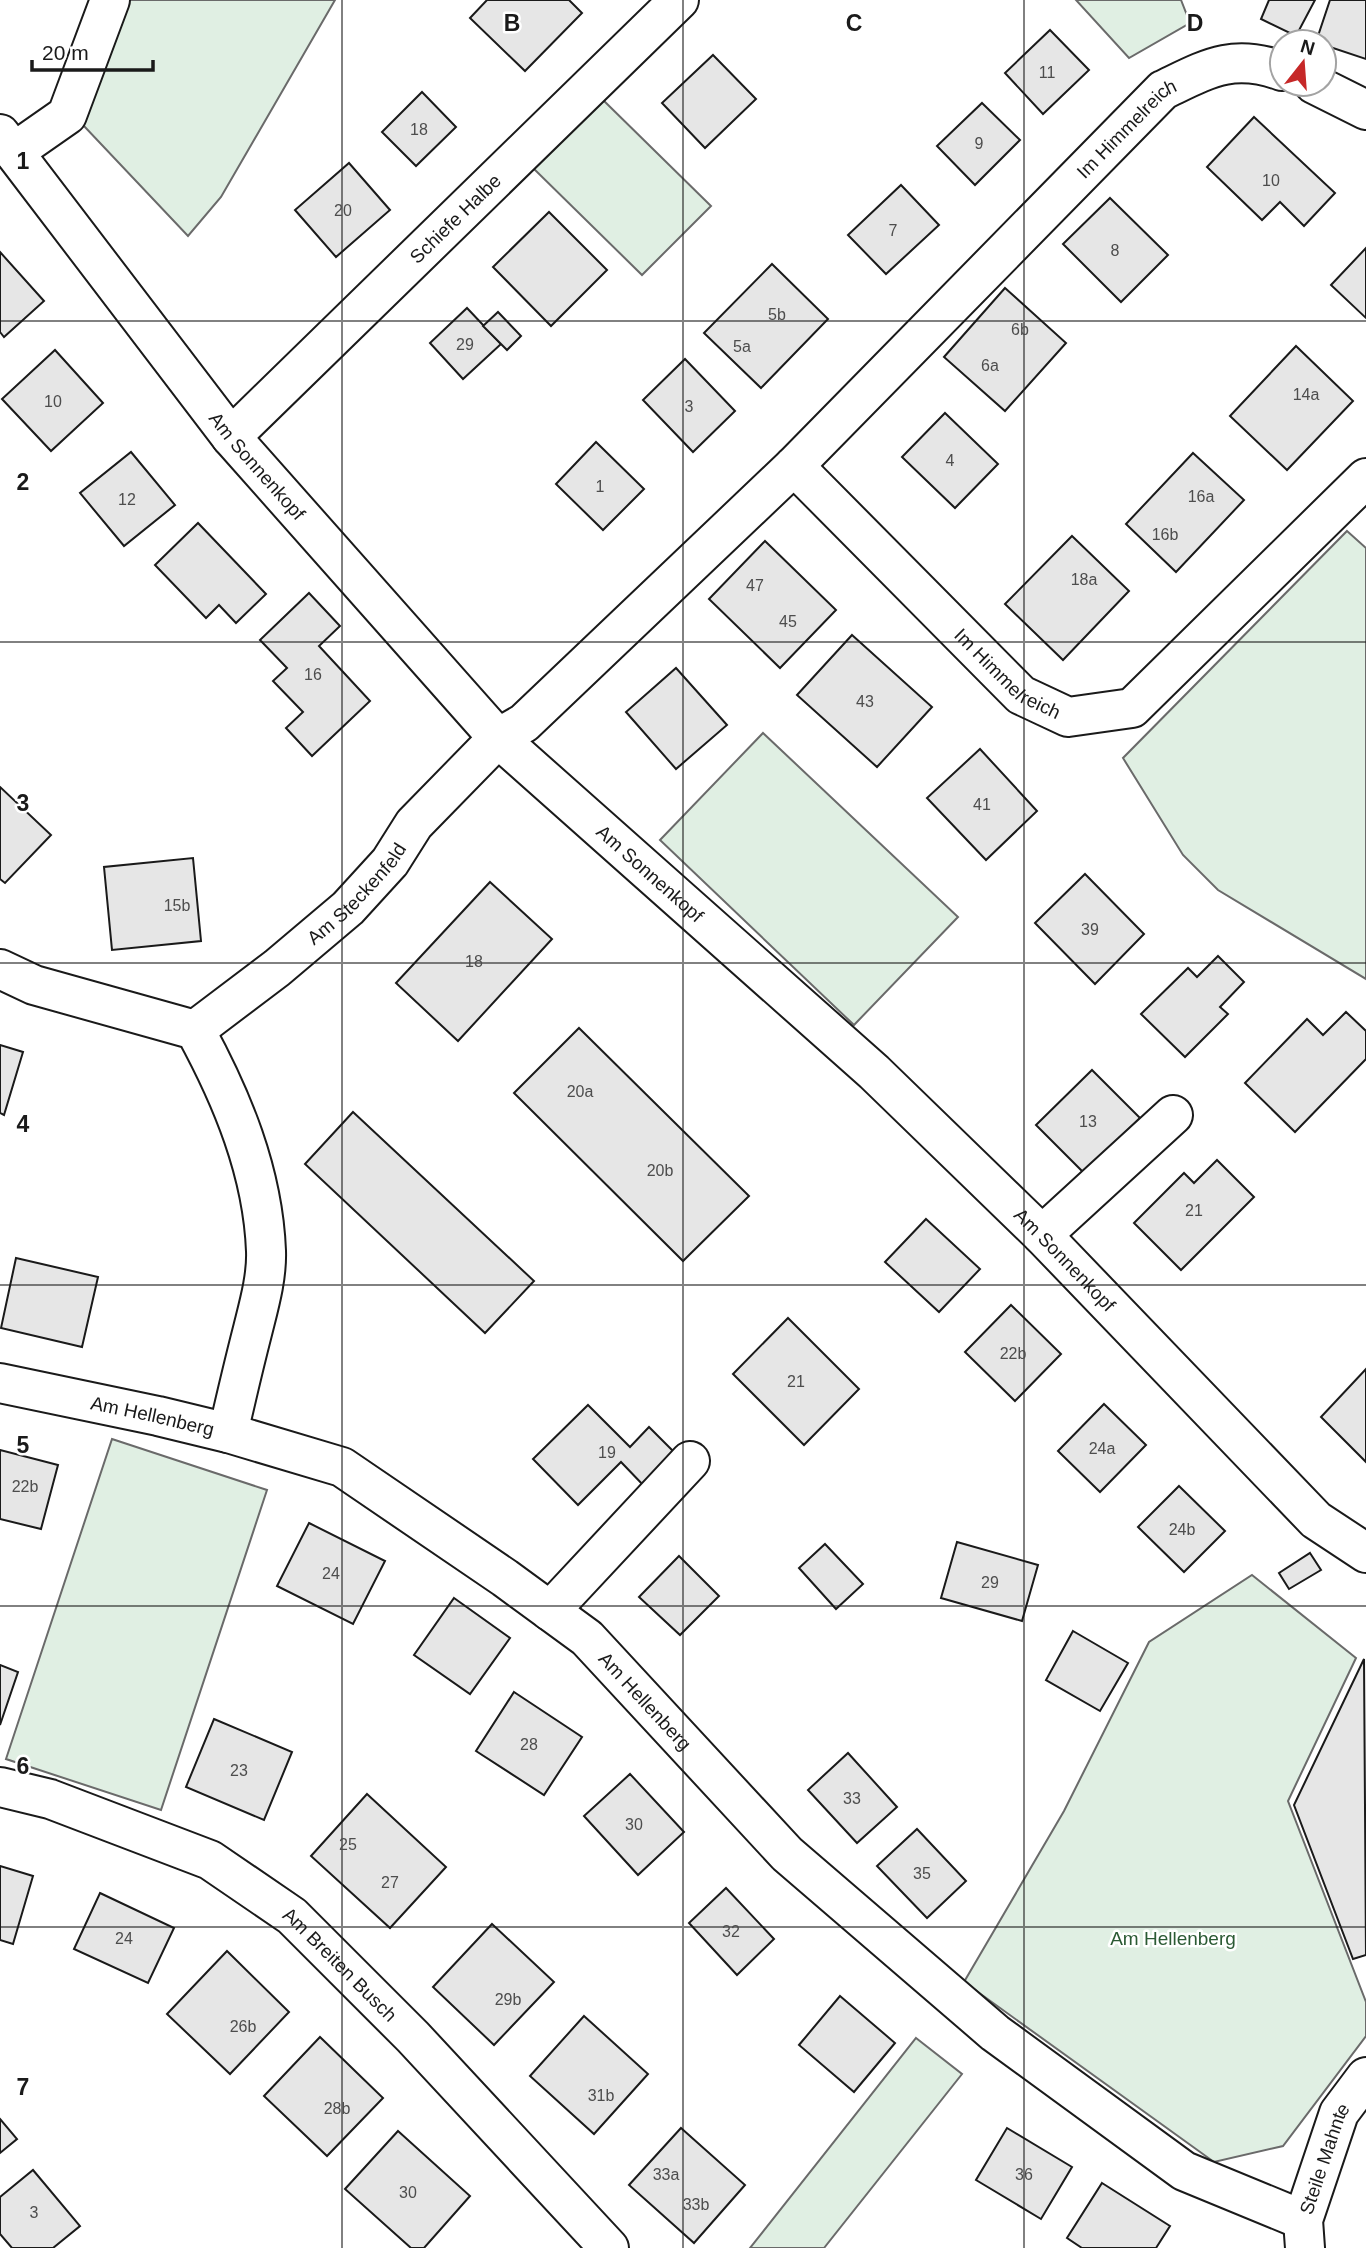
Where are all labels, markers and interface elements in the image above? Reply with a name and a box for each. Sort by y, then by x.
text: B [504,10,520,36]
text: C [846,10,862,36]
text: D [1187,10,1203,36]
scale bar [32,28,152,72]
north arrow [1268,28,1338,98]
text: N [1298,35,1317,59]
text: 20 m [42,41,89,64]
house number: 11 [1039,64,1055,81]
street label: Im Himmelreich [1073,75,1180,183]
house number: 18 [410,121,428,138]
house number: 9 [975,135,984,152]
text: 1 [17,148,30,174]
street label: Schiefe Halbe [406,170,505,268]
house number: 10 [1262,172,1280,189]
house number: 20 [334,202,352,219]
house number: 7 [889,222,898,239]
house number: 8 [1111,242,1120,259]
house number: 5b [768,306,786,323]
house number: 6b [1011,321,1029,338]
house number: 29 [456,336,474,353]
house number: 5a [733,338,751,355]
house number: 6a [981,357,999,374]
house number: 14a [1293,386,1319,403]
house number: 10 [44,393,62,410]
house number: 3 [685,398,694,415]
street label: Am Sonnenkopf [205,408,310,525]
house number: 4 [946,452,955,469]
text: 2 [17,469,29,495]
house number: 1 [596,478,605,495]
house number: 16a [1188,488,1214,505]
house number: 12 [118,491,136,508]
house number: 16b [1152,526,1178,543]
house number: 18a [1071,571,1097,588]
house number: 47 [746,577,764,594]
house number: 45 [779,613,797,630]
street label: Im Himmelreich [950,624,1064,723]
house number: 16 [304,666,322,683]
house number: 43 [856,693,874,710]
text: 3 [17,790,29,816]
house number: 41 [973,796,991,813]
street label: Am Sonnenkopf [592,821,708,927]
street label: Am Steckenfeld [303,839,410,949]
house number: 15b [164,897,190,914]
house number: 39 [1081,921,1099,938]
house number: 18 [465,953,483,970]
house number: 20a [567,1083,593,1100]
text: 4 [17,1111,30,1137]
house number: 13 [1079,1113,1097,1130]
house number: 20b [647,1162,673,1179]
house number: 21 [1185,1202,1203,1219]
street label: Am Sonnenkopf [1010,1204,1120,1316]
house number: 22b [1000,1345,1026,1362]
house number: 21 [787,1373,805,1390]
street label: Am Hellenberg [89,1392,216,1440]
text: 5 [17,1432,30,1458]
house number: 24a [1089,1440,1115,1457]
house number: 19 [598,1444,616,1461]
house number: 22b [12,1478,38,1495]
house number: 24b [1169,1521,1195,1538]
house number: 24 [322,1565,340,1582]
house number: 29 [981,1574,999,1591]
street label: Am Hellenberg [594,1648,695,1755]
house number: 28 [520,1736,538,1753]
text: 6 [17,1753,29,1779]
house number: 23 [230,1762,248,1779]
house number: 33 [843,1790,861,1807]
house number: 30 [625,1816,643,1833]
house number: 25 [339,1836,357,1853]
house number: 35 [913,1865,931,1882]
house number: 27 [381,1874,399,1891]
street label: Am Breiten Busch [279,1903,401,2026]
house number: 32 [722,1923,740,1940]
park label: Am Hellenberg [1110,1928,1236,1949]
house number: 24 [115,1930,133,1947]
house number: 29b [495,1991,521,2008]
house number: 26b [230,2018,256,2035]
text: 7 [17,2074,29,2100]
house number: 31b [588,2087,614,2104]
street label: Steile Mahnte [1296,2099,1354,2217]
house number: 28b [324,2100,350,2117]
house number: 33a [653,2166,679,2183]
house number: 36 [1015,2166,1033,2183]
house number: 30 [399,2184,417,2201]
house number: 33b [683,2196,709,2213]
house number: 3 [30,2204,39,2221]

